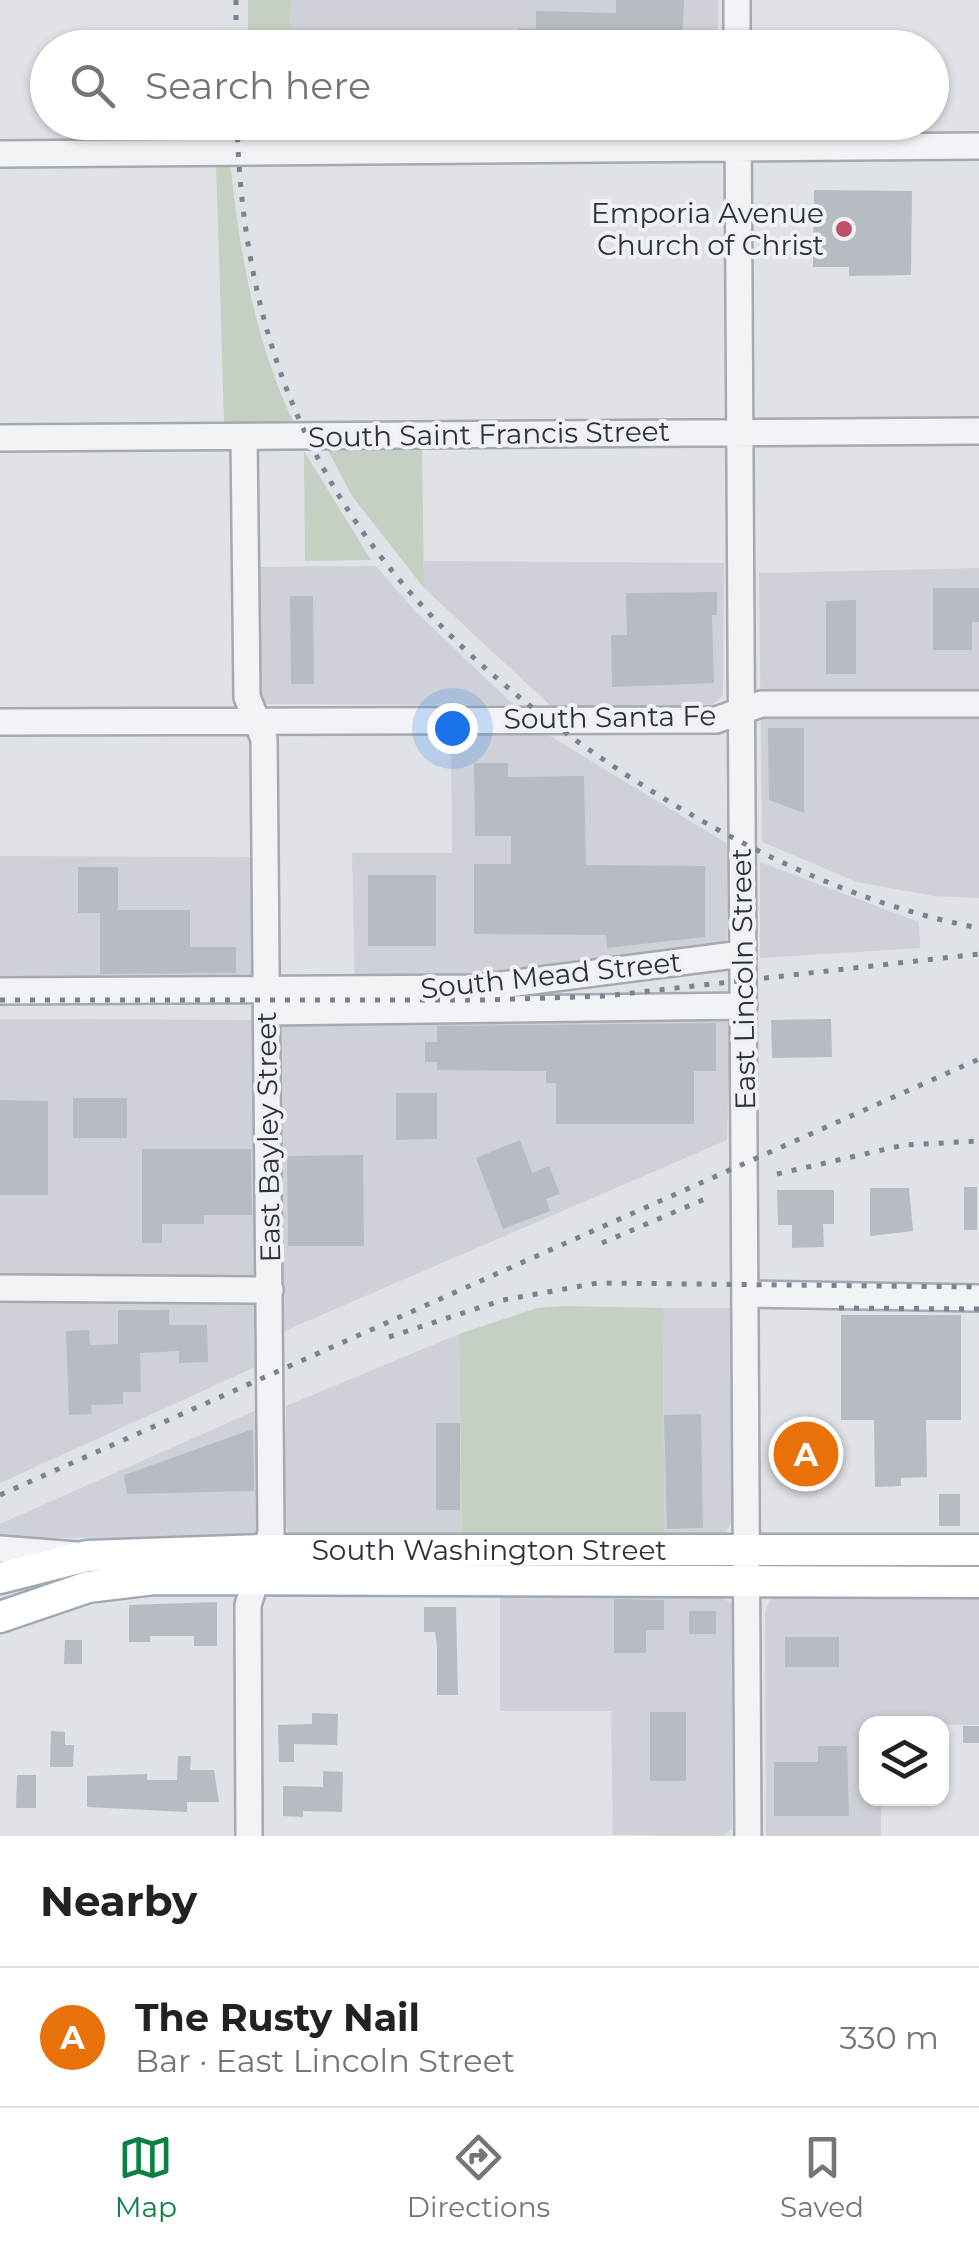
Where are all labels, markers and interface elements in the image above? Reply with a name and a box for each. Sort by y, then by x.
search box [30,30,949,140]
icon: search [65,58,120,113]
text: Search here [145,62,371,109]
place label: Emporia Avenue Church of Christ [591,196,824,262]
marker: Emporia Avenue Church of Christ [833,218,855,240]
street label: South Saint Francis Street [308,414,670,454]
street label: South Santa Fe [503,698,717,736]
your location [427,703,478,754]
street label: East Lincoln Street [724,848,762,1110]
street label: South Mead Street [419,944,683,1006]
street label: East Bayley Street [249,1011,287,1263]
pin: A [774,1416,838,1492]
street label: South Washington Street [312,1533,667,1567]
map controls [859,1716,949,1806]
button: layers [859,1716,949,1806]
text: Nearby [40,1875,197,1927]
text: The Rusty Nail [135,1994,420,2041]
text: A [60,2018,85,2057]
text: 330 m [840,2018,939,2057]
text: Bar · East Lincoln Street [135,2041,515,2080]
tab: Map [115,2130,177,2224]
tab: Directions [407,2130,550,2224]
tab: Saved [780,2130,864,2224]

